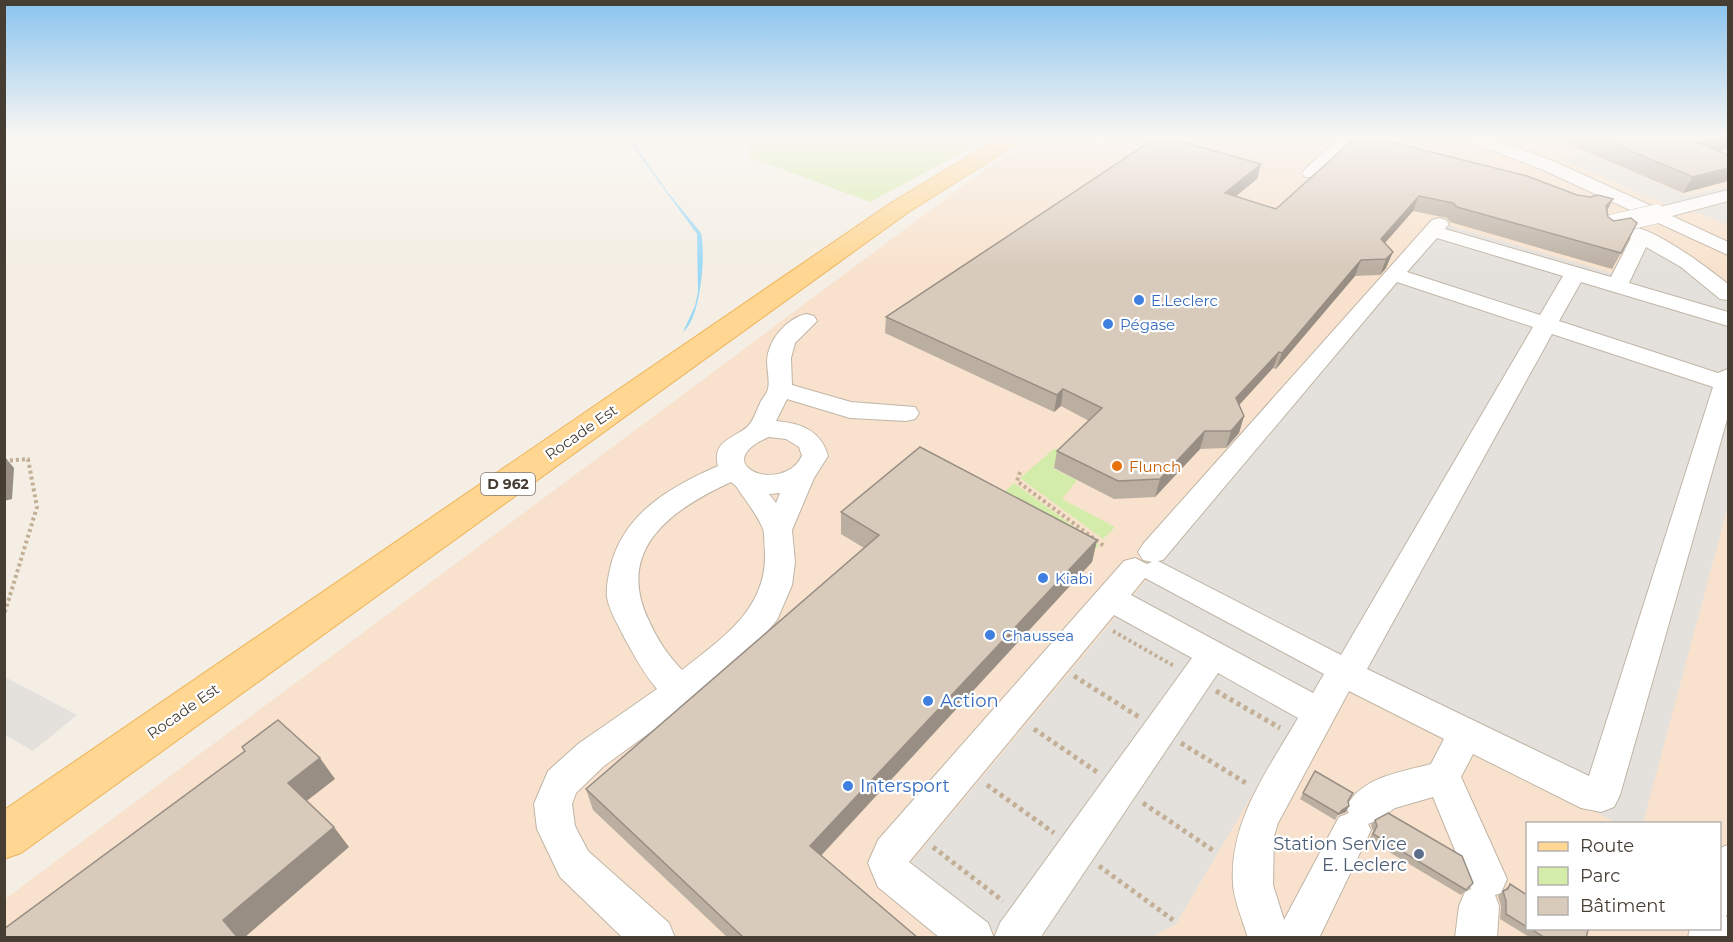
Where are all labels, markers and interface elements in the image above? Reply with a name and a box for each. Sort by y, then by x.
place label: E.Leclerc [1151,291,1218,310]
marker: E.Leclerc [1132,293,1146,307]
place label: Pégase [1120,315,1175,334]
marker: Pégase [1101,317,1115,331]
street label: Rocade Est [541,400,621,464]
place label: Flunch [1129,457,1181,476]
marker: Flunch [1110,459,1124,473]
road number: D 962 [481,473,535,495]
place label: Kiabi [1055,569,1093,588]
marker: Kiabi [1036,571,1050,585]
place label: Chaussea [1002,626,1074,645]
marker: Chaussea [983,628,997,642]
street label: Rocade Est [143,679,223,743]
place label: Action [940,690,999,712]
marker: Action [921,694,935,708]
place label: Intersport [860,775,950,797]
marker: Intersport [841,779,855,793]
legend [1526,822,1721,930]
place label: Station Service E. Leclerc [1273,833,1407,876]
text: Route [1580,835,1634,857]
marker: Station Service E. Leclerc [1412,847,1426,861]
text: Parc [1580,865,1620,887]
text: Bâtiment [1580,895,1666,917]

